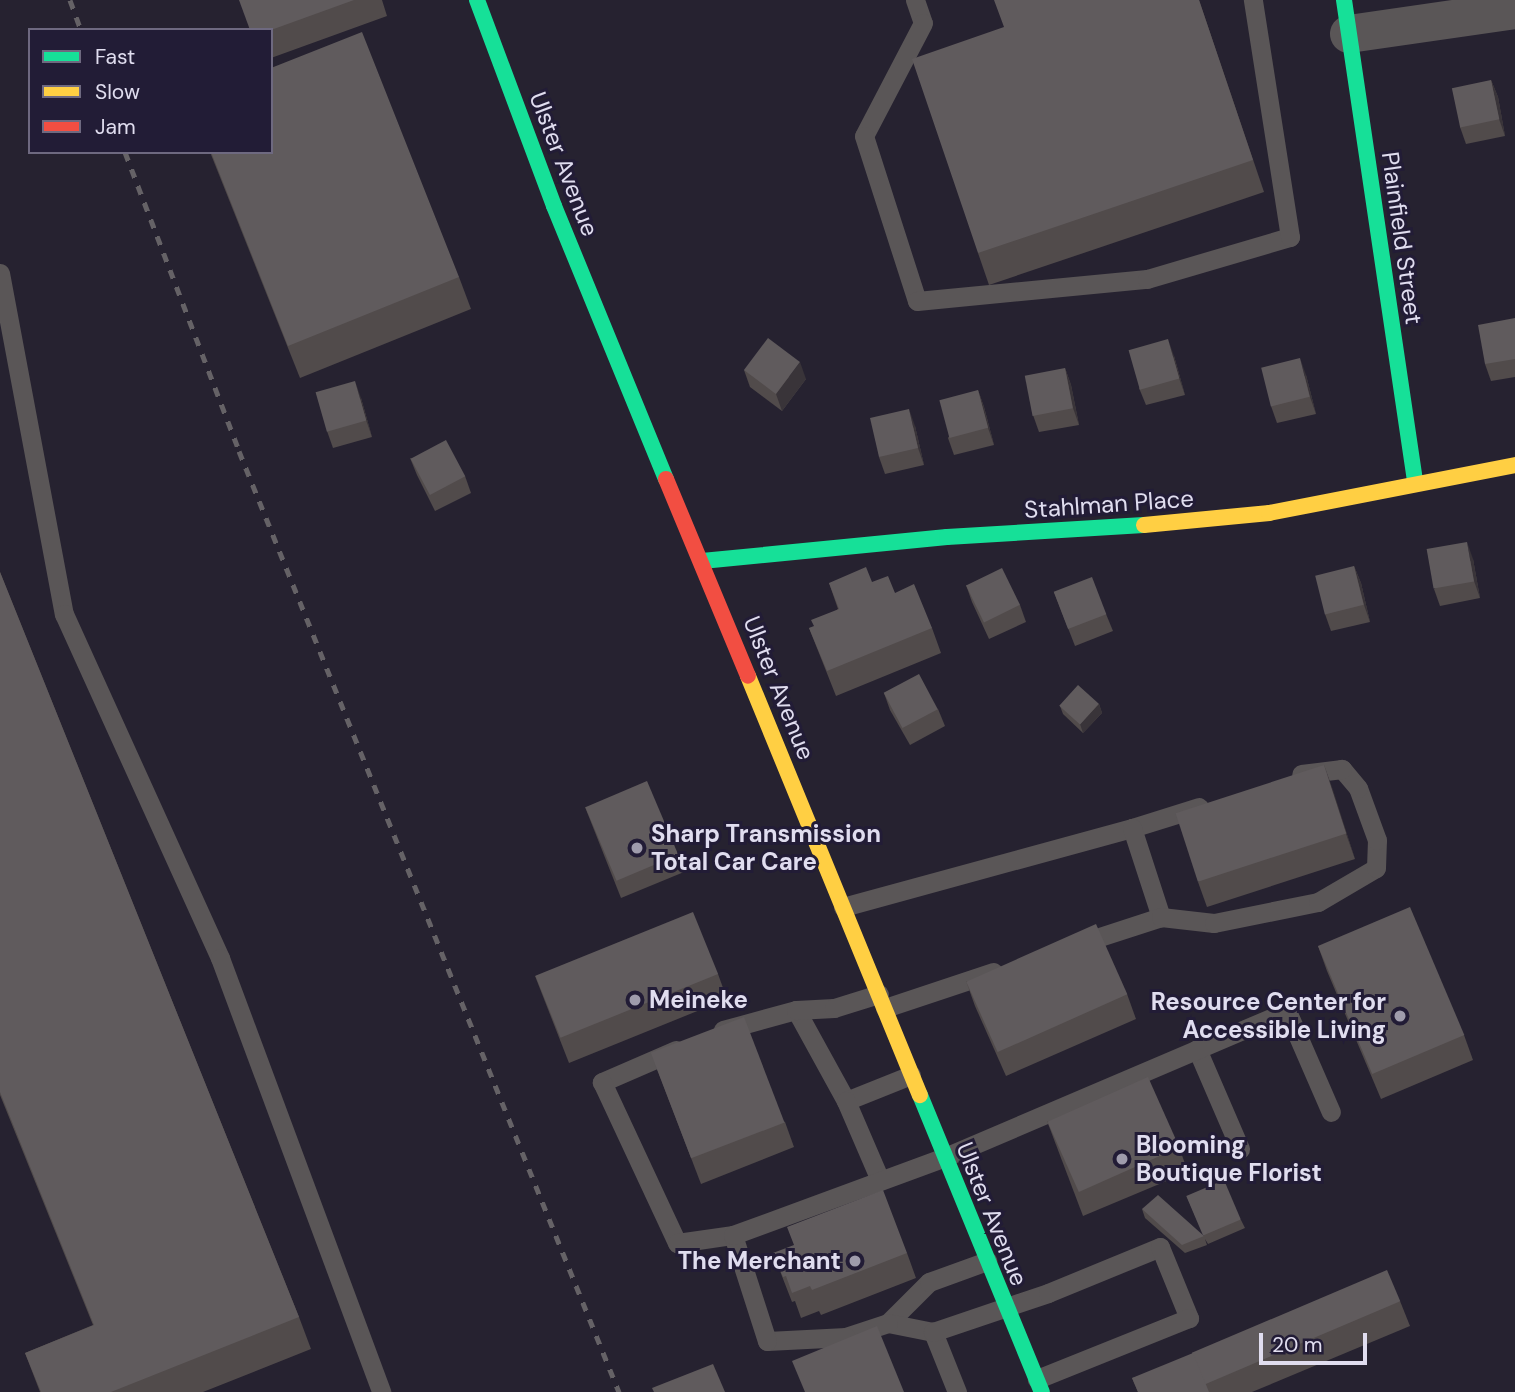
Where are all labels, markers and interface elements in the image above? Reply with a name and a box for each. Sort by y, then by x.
legend [28,28,273,154]
text: Fast [95,43,135,71]
text: Slow [95,78,140,106]
street label: Ulster Avenue [523,88,605,240]
text: Jam [95,113,136,141]
street label: Plainfield Street [1376,150,1428,326]
street label: Stahlman Place [1023,484,1195,524]
street label: Ulster Avenue [737,612,821,764]
place label: Sharp Transmission Total Car Care [651,820,881,876]
marker: Sharp Transmission Total Car Care [629,840,645,856]
place label: Meineke [649,986,748,1014]
place label: Resource Center for Accessible Living [1151,988,1386,1044]
marker: Meineke [627,992,643,1008]
marker: Resource Center for Accessible Living [1392,1008,1408,1024]
place label: Blooming Boutique Florist [1136,1131,1322,1187]
street label: Ulster Avenue [950,1138,1034,1290]
marker: Blooming Boutique Florist [1114,1151,1130,1167]
place label: The Merchant [678,1247,841,1275]
marker: The Merchant [847,1253,863,1269]
scale bar [1263,1318,1372,1362]
text: 20 m [1272,1331,1323,1359]

